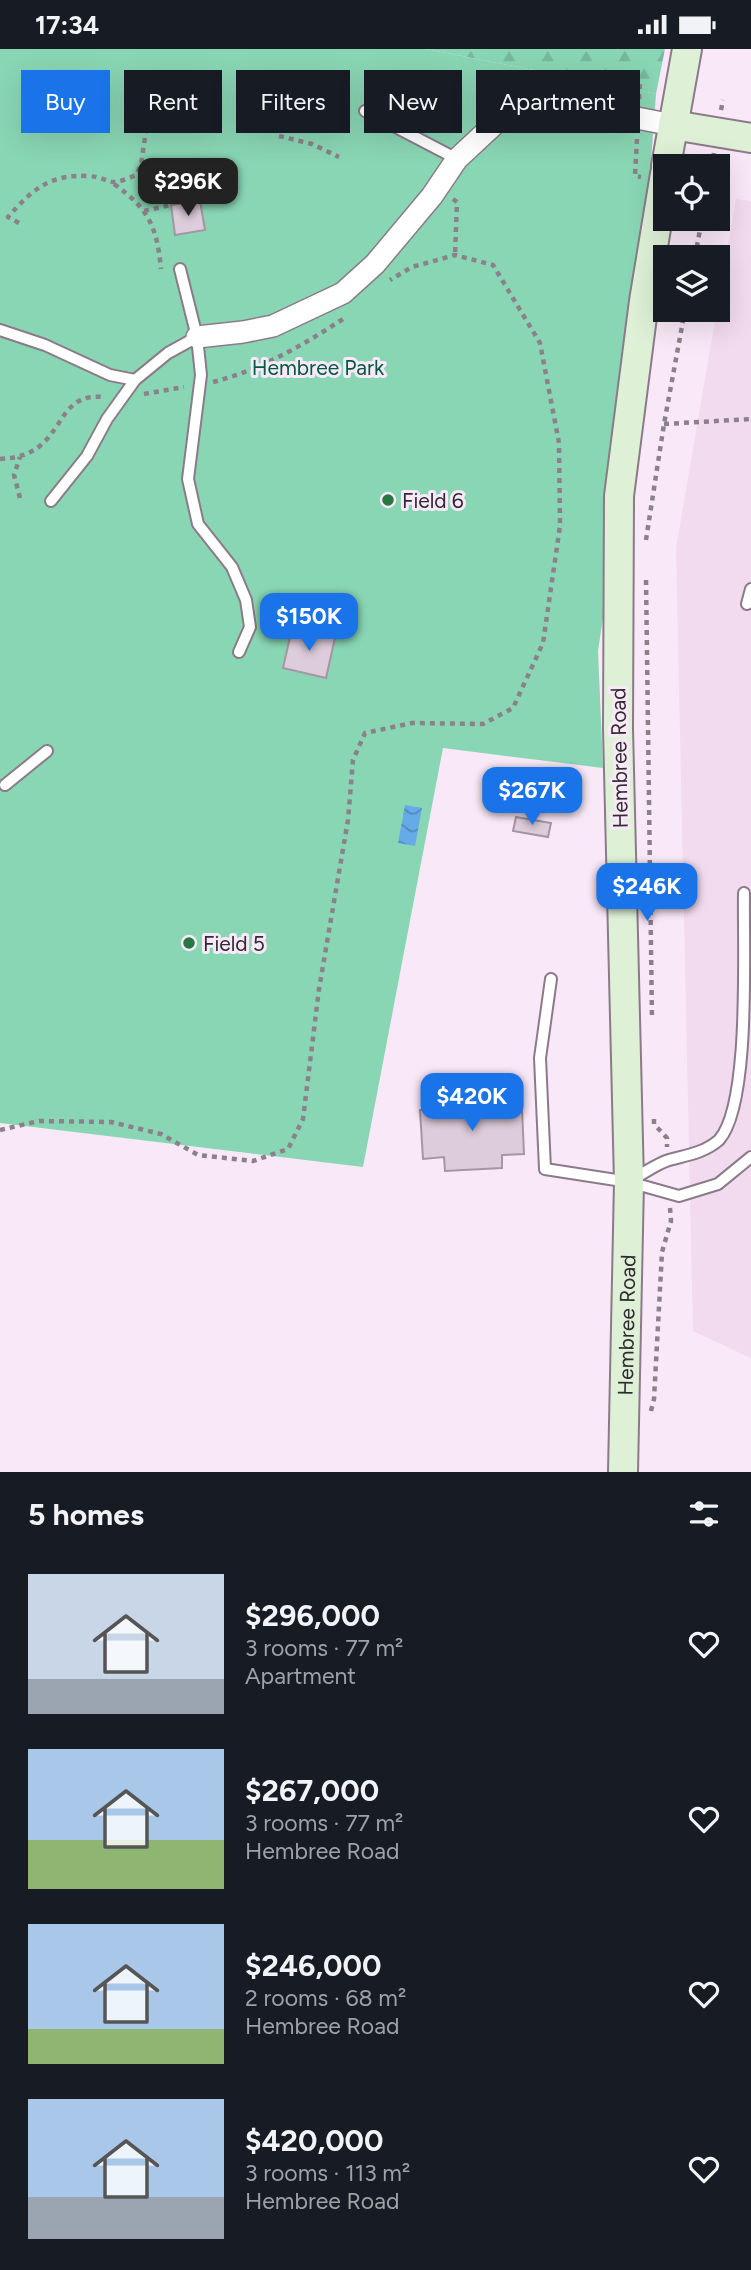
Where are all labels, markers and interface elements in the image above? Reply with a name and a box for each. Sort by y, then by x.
text: 17:34 [35,9,99,41]
chip: Buy [21,70,110,133]
chip: Rent [124,70,222,133]
chip: Filters [236,70,350,133]
chip: New [364,70,462,133]
chip: Apartment [476,70,640,133]
map controls [653,154,730,322]
button: locate [653,154,730,231]
pin: $296K [139,159,237,218]
text: $296K [154,167,222,195]
button: layers [653,245,730,322]
park label: Hembree Park [252,355,385,380]
place label: Field 6 [402,488,464,513]
marker: Field 6 [380,492,396,508]
pin: $150K [260,593,358,653]
text: $150K [276,602,342,630]
street label: Hembree Road [605,687,633,829]
pin: $267K [483,767,581,827]
text: $267K [498,776,566,804]
pin: $246K [598,863,696,923]
text: $246K [612,872,682,900]
place label: Field 5 [203,931,265,956]
marker: Field 5 [181,935,197,951]
pin: $420K [423,1073,521,1133]
text: $420K [437,1082,507,1110]
street label: Hembree Road [612,1254,640,1396]
icon: filters [685,1495,723,1533]
text: 5 homes [28,1496,144,1533]
text: $296,000 [245,1597,380,1634]
icon: home [84,1602,168,1686]
icon: heart [685,1625,723,1663]
text: 3 rooms · 77 m² [245,1634,403,1662]
text: Apartment [245,1662,356,1690]
text: $267,000 [245,1772,379,1809]
icon: home [84,1777,168,1861]
icon: heart [685,1800,723,1838]
text: 3 rooms · 77 m² [245,1809,403,1837]
text: Hembree Road [245,1837,399,1865]
text: $246,000 [245,1947,381,1984]
icon: home [84,1952,168,2036]
icon: heart [685,1975,723,2013]
text: 2 rooms · 68 m² [245,1984,406,2012]
text: Hembree Road [245,2012,399,2040]
text: $420,000 [245,2122,383,2159]
icon: home [84,2127,168,2211]
icon: heart [685,2150,723,2188]
text: 3 rooms · 113 m² [245,2159,410,2187]
text: Hembree Road [245,2187,399,2215]

